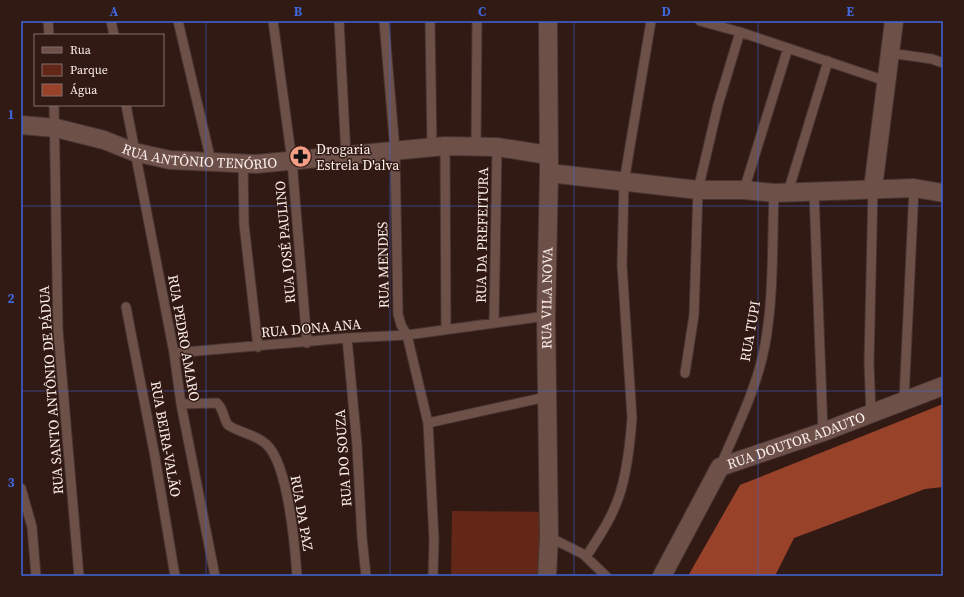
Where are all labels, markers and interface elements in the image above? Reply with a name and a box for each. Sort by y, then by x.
text: A [110,3,119,20]
text: B [294,3,303,20]
text: C [478,3,486,20]
text: D [661,3,671,20]
text: E [846,3,854,20]
legend [34,34,164,106]
text: Rua [70,42,92,58]
text: Parque [70,62,108,78]
text: Água [70,82,98,98]
text: 1 [7,106,15,123]
street label: RUA ANTÔNIO TENÓRIO [119,138,278,174]
place label: Drogaria Estrela D'alva [316,139,400,175]
pharmacy icon: Drogaria Estrela D'alva [288,144,314,170]
street label: RUA DA PREFEITURA [471,166,493,303]
street label: RUA JOSÉ PAULINO [270,180,300,304]
street label: RUA MENDES [372,222,394,308]
street label: RUA VILA NOVA [536,246,557,349]
street label: RUA PEDRO AMARO [163,273,205,403]
street label: RUA SANTO ANTÔNIO DE PÁDUA [34,284,68,495]
text: 2 [7,290,15,307]
street label: RUA TUPI [735,299,765,363]
street label: RUA DONA ANA [260,314,363,342]
street label: RUA BEIRA-VALÃO [146,379,186,499]
street label: RUA DOUTOR ADAUTO [724,407,868,474]
street label: RUA DO SOUZA [330,408,356,507]
text: 3 [7,474,15,491]
street label: RUA DA PAZ [286,474,319,553]

